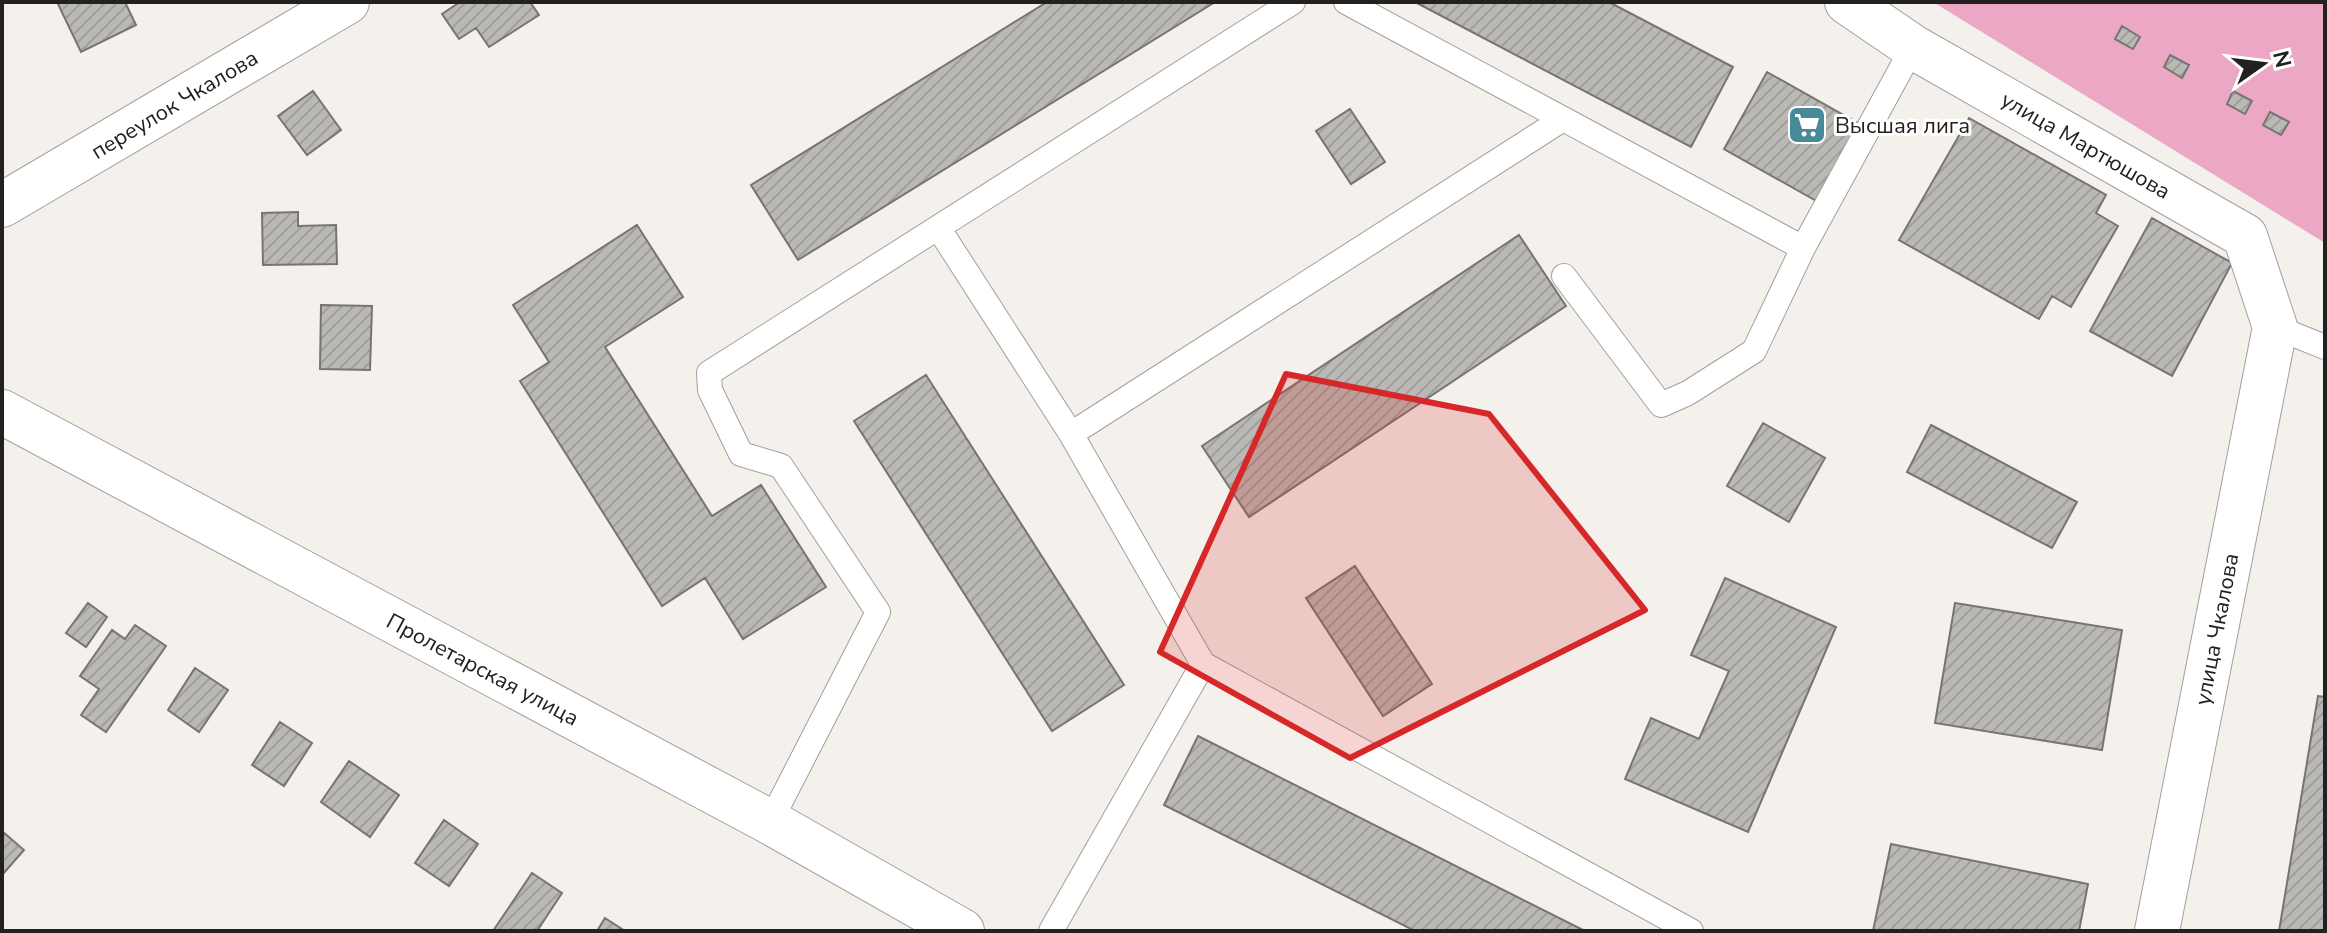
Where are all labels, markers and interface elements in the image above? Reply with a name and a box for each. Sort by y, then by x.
north arrow [2223,24,2303,104]
street label: переулок Чкалова [85,43,264,167]
text: N [2265,48,2298,71]
street label: улица Мартюшова [1995,85,2176,207]
supermarket icon: Высшая лига [1786,104,1828,146]
place label: Высшая лига [1835,111,1970,141]
street label: улица Чкалова [2188,551,2246,708]
street label: Пролетарская улица [381,606,584,733]

